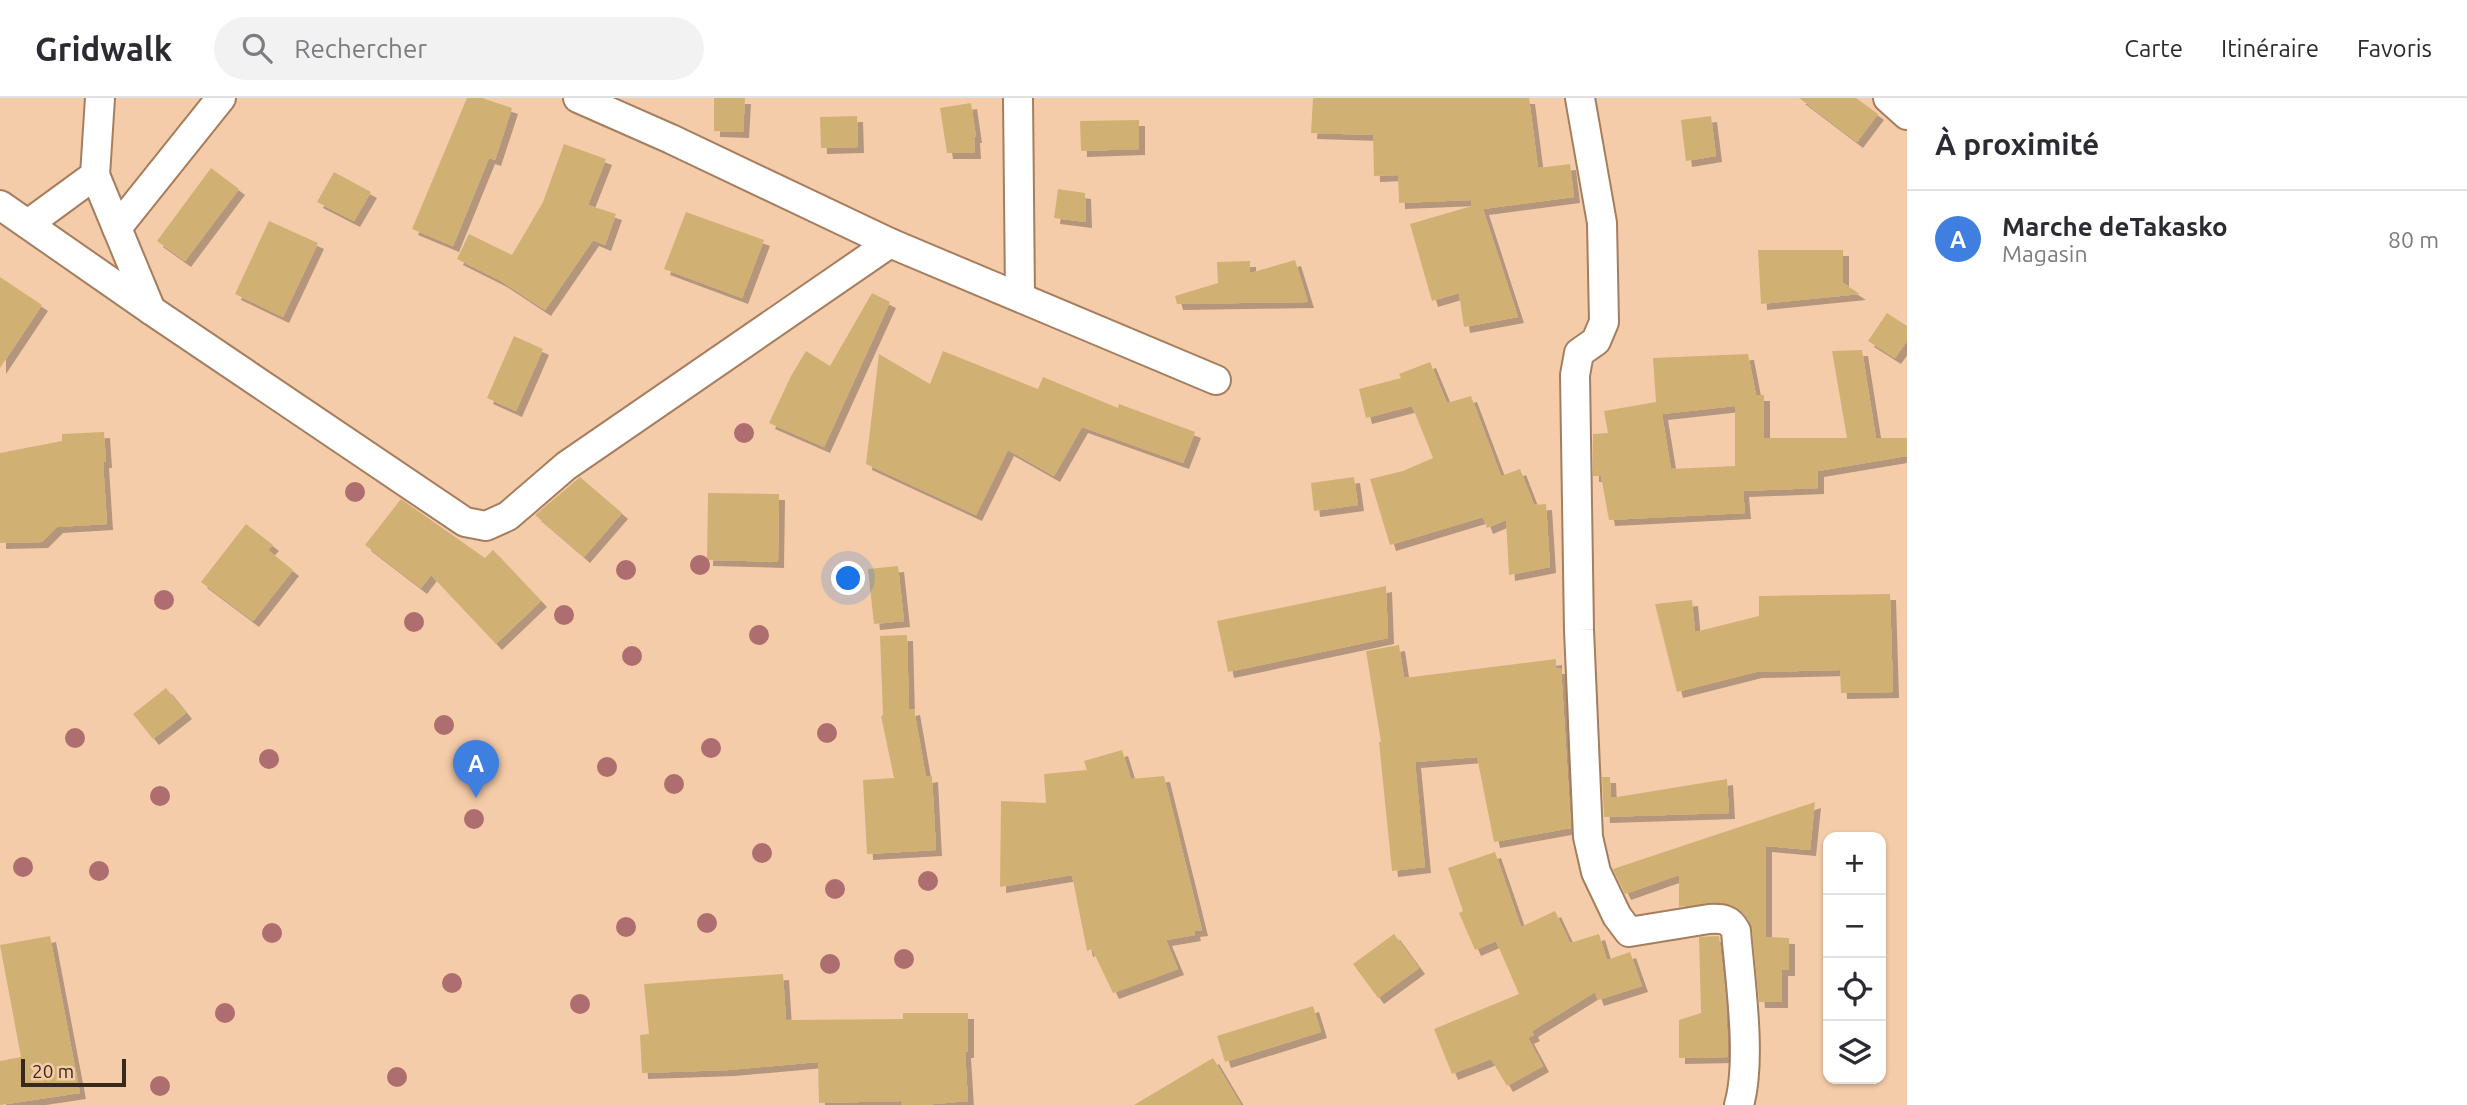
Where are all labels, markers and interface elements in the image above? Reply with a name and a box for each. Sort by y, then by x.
search box [214,17,704,80]
icon: search [238,29,276,67]
text: Gridwalk [35,30,172,67]
text: Rechercher [294,34,427,63]
text: Carte [2124,35,2183,62]
text: Itinéraire [2221,35,2319,62]
text: Favoris [2357,35,2432,62]
text: À proximité [1935,127,2099,161]
text: Marche deTakasko [2002,212,2228,241]
text: A [1950,227,1966,252]
text: 80 m [2388,227,2439,252]
text: Magasin [2002,241,2088,266]
your location [831,561,865,595]
pin: A [453,740,499,798]
map controls [1823,832,1886,1084]
button: + [1823,832,1886,895]
button: − [1823,895,1886,958]
button: locate [1823,958,1886,1021]
button: layers [1823,1021,1886,1084]
scale bar [21,1056,126,1088]
text: 20 m [32,1060,74,1082]

